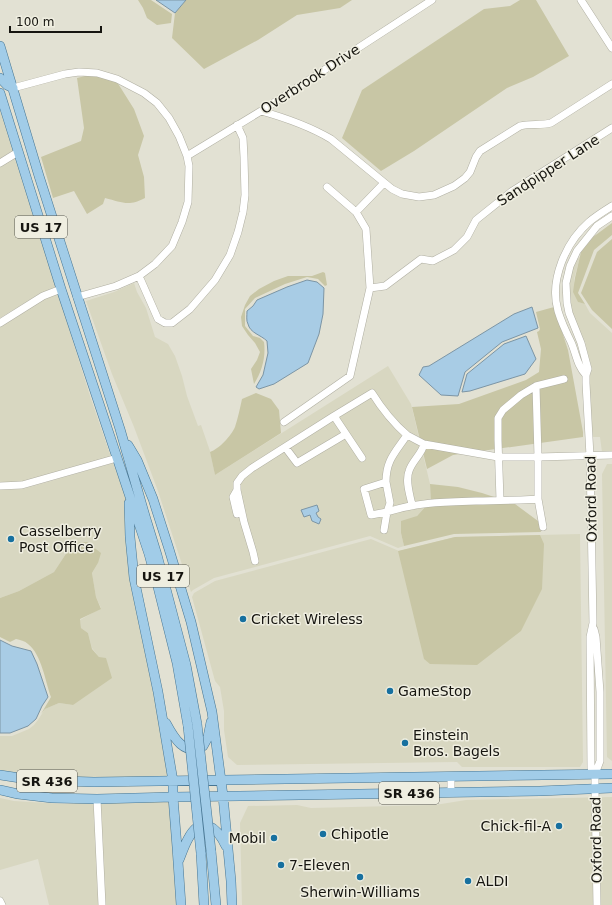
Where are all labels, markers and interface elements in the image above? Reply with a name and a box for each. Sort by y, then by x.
scale bar [10,8,101,34]
text: 100 m [16,15,54,29]
street label: Overbrook Drive [257,41,363,117]
street label: Sandpipper Lane [494,131,602,209]
road number: US 17 [15,216,67,238]
street label: Oxford Road [582,455,600,543]
place label: Casselberry Post Office [19,523,102,555]
marker: Casselberry Post Office [6,534,16,544]
road number: US 17 [137,565,189,587]
place label: Cricket Wireless [251,611,363,627]
marker: Cricket Wireless [238,614,248,624]
place label: GameStop [398,683,472,699]
marker: GameStop [385,686,395,696]
place label: Einstein Bros. Bagels [413,727,500,759]
marker: Einstein Bros. Bagels [400,738,410,748]
road number: SR 436 [17,770,77,792]
road number: SR 436 [379,782,439,804]
street label: Oxford Road [587,796,605,884]
place label: Chick-fil-A [481,818,551,834]
marker: Chick-fil-A [554,821,564,831]
place label: Chipotle [331,826,389,842]
marker: Chipotle [318,829,328,839]
place label: Mobil [229,830,266,846]
marker: Mobil [269,833,279,843]
place label: 7-Eleven [289,857,350,873]
marker: 7-Eleven [276,860,286,870]
marker: Sherwin-Williams [355,872,365,882]
place label: ALDI [476,873,508,889]
marker: ALDI [463,876,473,886]
place label: Sherwin-Williams [300,884,420,900]

